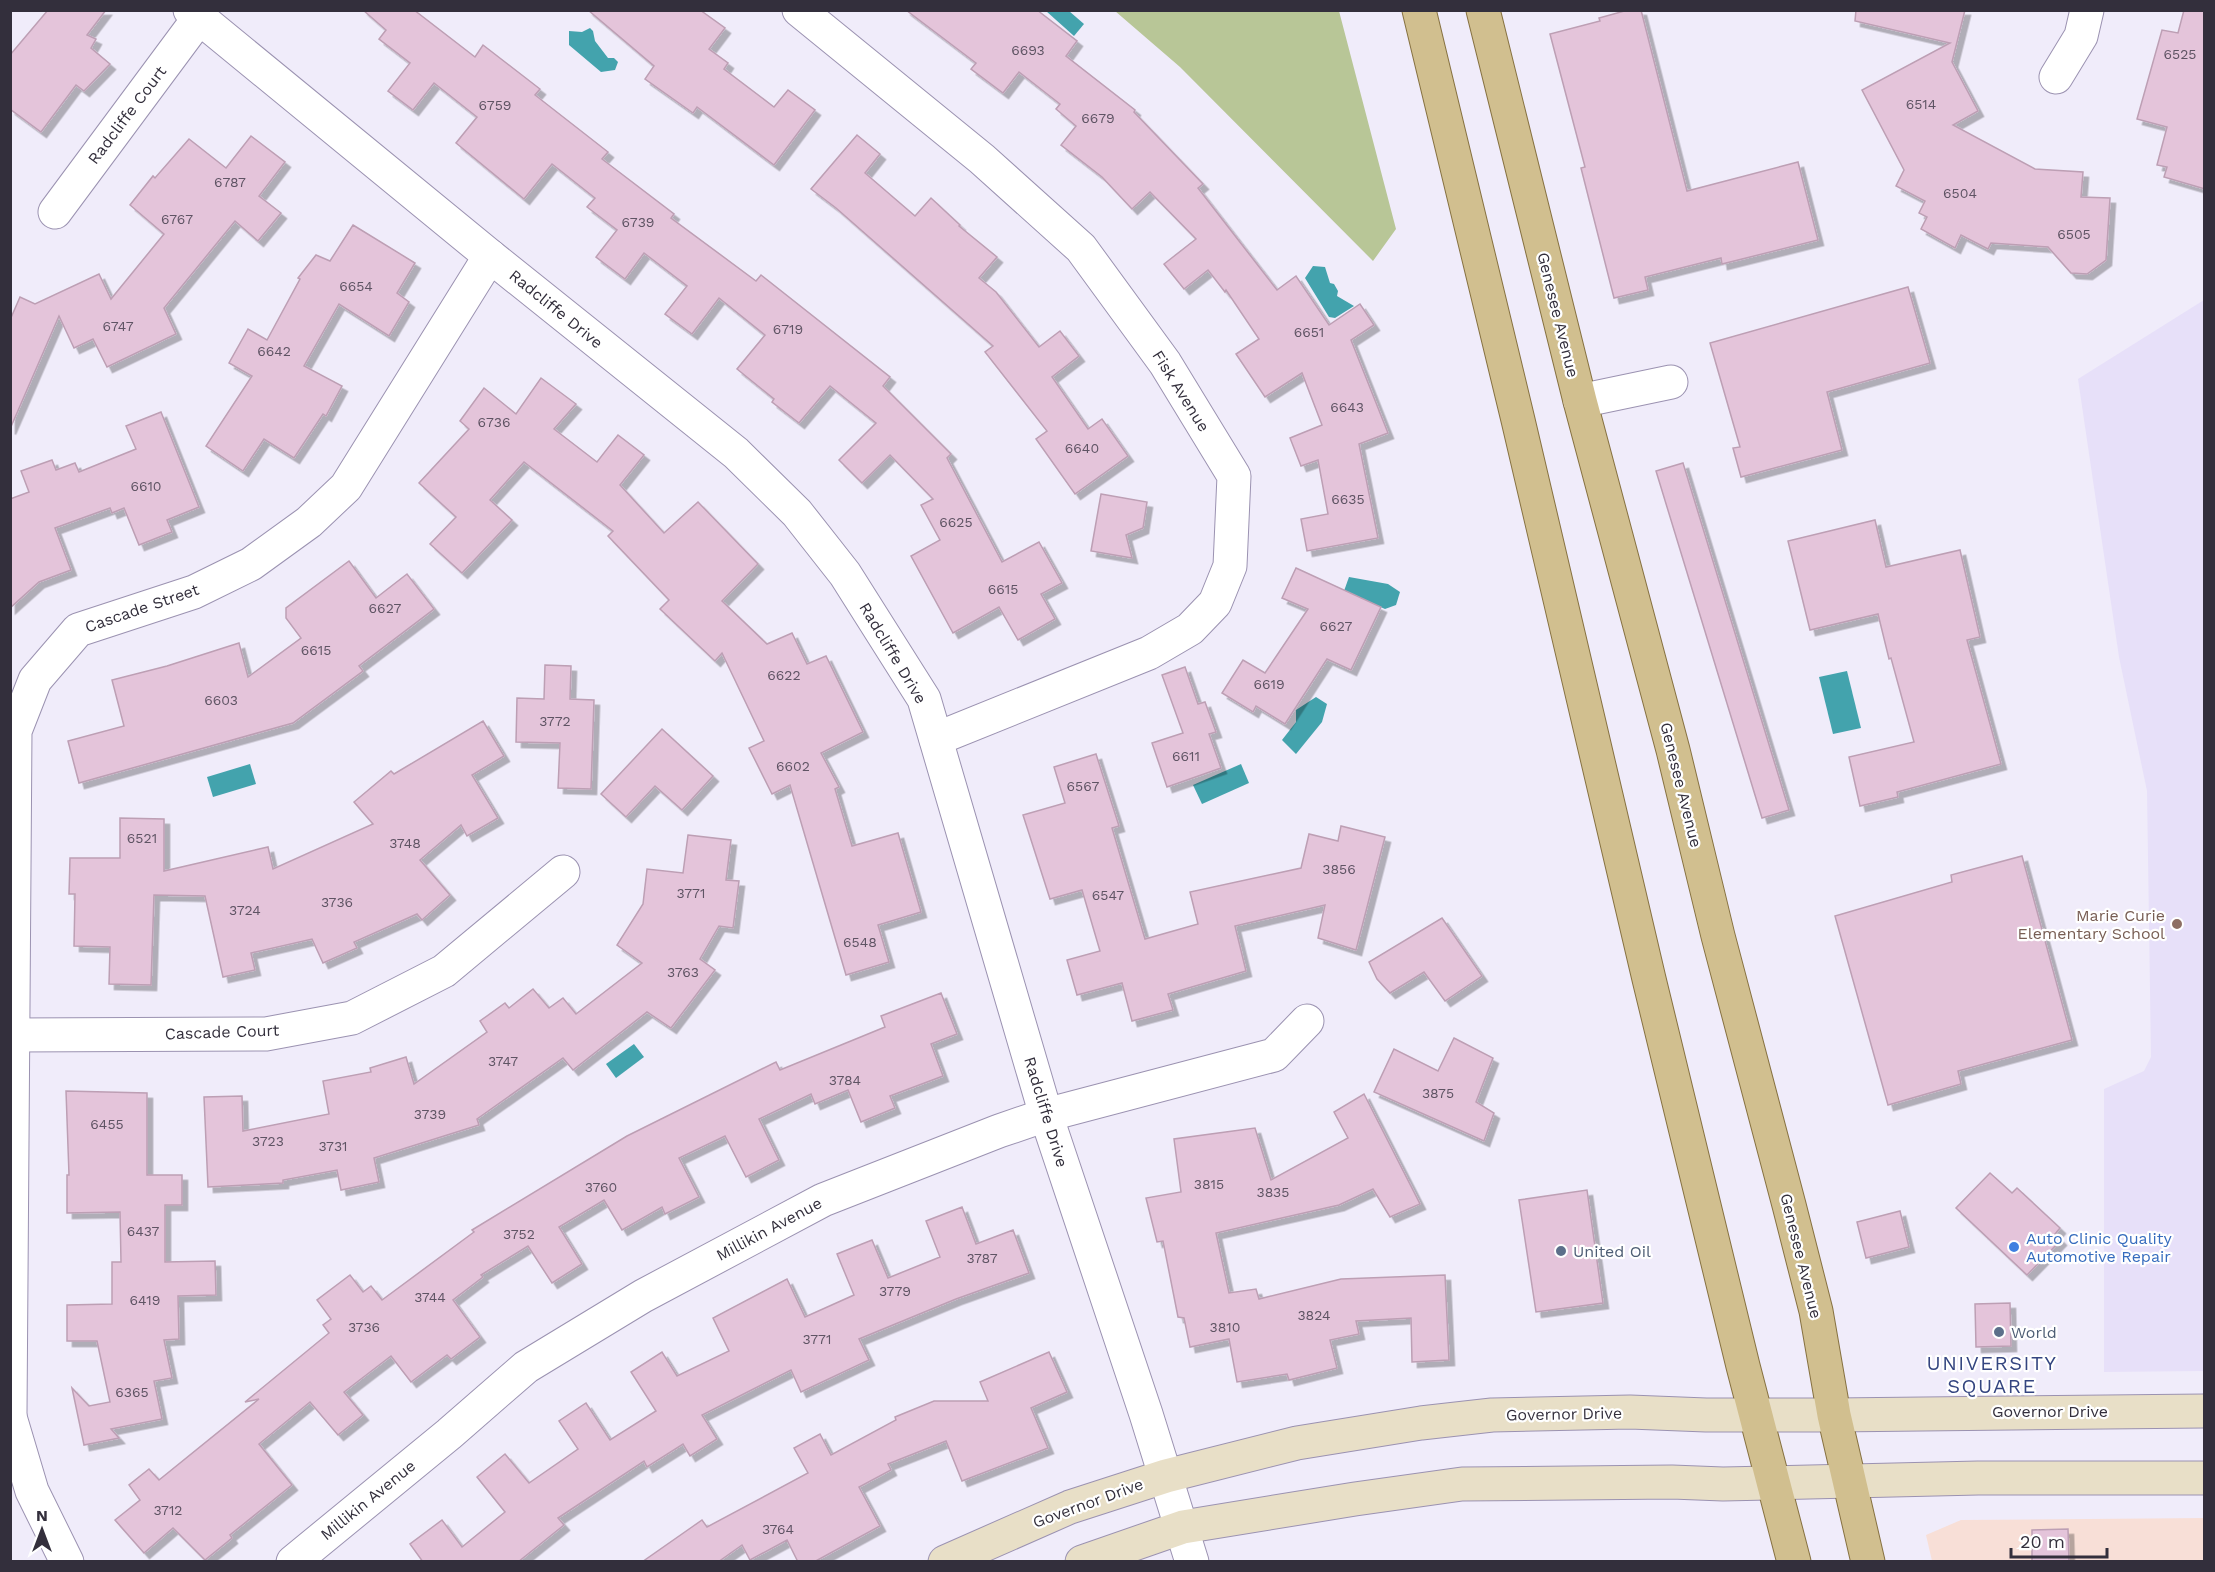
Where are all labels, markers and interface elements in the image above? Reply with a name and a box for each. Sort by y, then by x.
house number: 6693 [1011,42,1045,58]
house number: 6525 [2164,46,2196,62]
street label: Radcliffe Court [84,62,170,168]
house number: 6514 [1906,96,1936,112]
house number: 6759 [478,97,512,113]
house number: 6679 [1081,110,1115,126]
house number: 6787 [214,174,246,190]
house number: 6504 [1943,185,1977,201]
house number: 6767 [161,211,193,227]
house number: 6739 [621,214,655,230]
house number: 6505 [2057,226,2091,242]
street label: Genesee Avenue [1533,250,1583,380]
street label: Radcliffe Drive [505,266,607,352]
house number: 6654 [339,278,373,294]
house number: 6747 [103,318,134,334]
house number: 6719 [773,321,803,337]
house number: 6651 [1294,324,1324,340]
house number: 6642 [257,343,291,359]
street label: Fisk Avenue [1148,347,1214,435]
house number: 6643 [1330,399,1364,415]
house number: 6736 [478,414,510,430]
house number: 6640 [1065,440,1099,456]
house number: 6610 [130,478,162,494]
house number: 6635 [1331,491,1365,507]
house number: 6625 [939,514,973,530]
street label: Cascade Street [82,579,202,636]
house number: 6615 [988,581,1018,597]
street label: Radcliffe Drive [855,599,931,707]
house number: 6627 [369,600,402,616]
house number: 6627 [1320,618,1353,634]
house number: 6615 [301,642,331,658]
house number: 6622 [767,667,801,683]
house number: 6619 [1253,676,1285,692]
house number: 6603 [204,692,238,708]
house number: 3772 [539,713,571,729]
street label: Genesee Avenue [1656,720,1706,850]
house number: 6611 [1172,748,1200,764]
house number: 6602 [776,758,810,774]
house number: 6567 [1067,778,1100,794]
house number: 6521 [127,830,157,846]
house number: 3748 [389,835,421,851]
house number: 3856 [1322,861,1356,877]
house number: 3771 [677,885,705,901]
house number: 6547 [1092,887,1124,903]
house number: 3736 [321,894,353,910]
house number: 3724 [229,902,261,918]
place label: Marie Curie Elementary School [2018,906,2165,943]
marker: Marie Curie Elementary School [2170,917,2184,931]
house number: 6548 [843,934,877,950]
house number: 3763 [667,964,699,980]
street label: Cascade Court [165,1020,280,1043]
house number: 3747 [488,1053,518,1069]
street label: Radcliffe Drive [1020,1054,1072,1170]
house number: 3784 [829,1072,861,1088]
house number: 3875 [1422,1085,1454,1101]
house number: 3739 [414,1106,446,1122]
house number: 6455 [90,1116,124,1132]
house number: 3723 [252,1133,284,1149]
house number: 3731 [318,1138,348,1154]
house number: 3815 [1194,1176,1224,1192]
house number: 3760 [585,1179,617,1195]
house number: 3835 [1257,1184,1289,1200]
street label: Genesee Avenue [1776,1191,1826,1321]
street label: Millikin Avenue [713,1193,825,1265]
house number: 6437 [127,1223,159,1239]
house number: 3752 [503,1226,535,1242]
place label: Auto Clinic Quality Automotive Repair [2026,1229,2173,1266]
marker: Auto Clinic Quality Automotive Repair [2007,1240,2021,1254]
place label: United Oil [1573,1242,1651,1261]
marker: United Oil [1554,1244,1568,1258]
house number: 3787 [966,1250,998,1266]
house number: 3779 [879,1283,911,1299]
house number: 3744 [414,1289,446,1305]
house number: 6419 [130,1292,160,1308]
house number: 3824 [1297,1307,1331,1323]
house number: 3736 [348,1319,380,1335]
house number: 3810 [1210,1319,1240,1335]
place label: World [2011,1323,2057,1342]
marker: World [1992,1325,2006,1339]
house number: 3771 [803,1331,831,1347]
district label: UNIVERSITY SQUARE [1926,1351,2058,1398]
house number: 6365 [115,1384,149,1400]
street label: Governor Drive [1992,1402,2108,1421]
street label: Governor Drive [1506,1403,1622,1425]
street label: Millikin Avenue [317,1456,419,1544]
street label: Governor Drive [1030,1474,1146,1532]
north arrow [12,1500,72,1560]
house number: 3712 [153,1502,183,1518]
text: N [36,1506,48,1525]
house number: 3764 [762,1521,794,1537]
scale bar [2011,1521,2107,1559]
text: 20 m [2020,1531,2065,1552]

